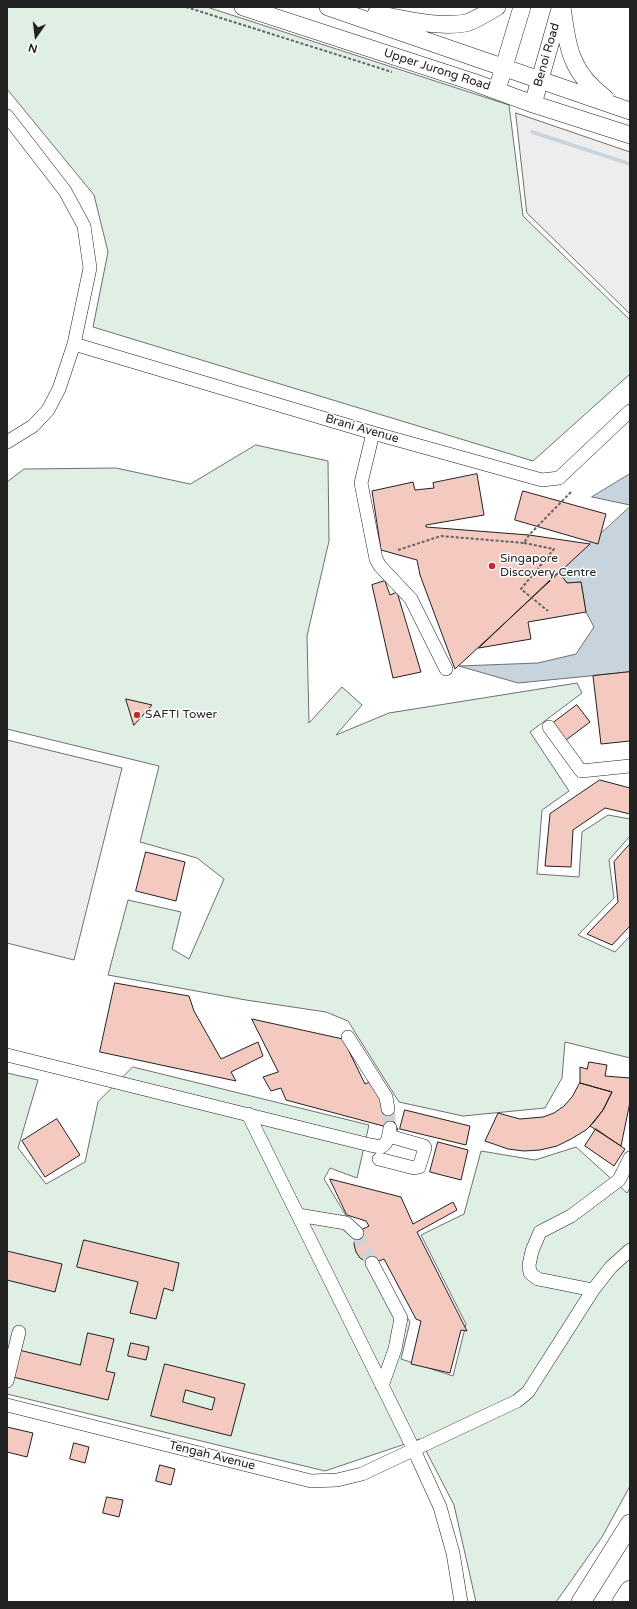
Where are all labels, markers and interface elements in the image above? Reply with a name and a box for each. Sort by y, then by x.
north arrow [16,16,56,56]
street label: Benoi Road [531,21,563,89]
text: N [27,41,39,56]
street label: Upper Jurong Road [382,46,492,94]
street label: Brani Avenue [324,412,400,446]
place label: Singapore Discovery Centre [500,552,596,580]
marker: Singapore Discovery Centre [487,561,497,571]
place label: SAFTI Tower [145,708,217,722]
marker: SAFTI Tower [132,710,142,720]
street label: Tengah Avenue [167,1438,257,1474]

